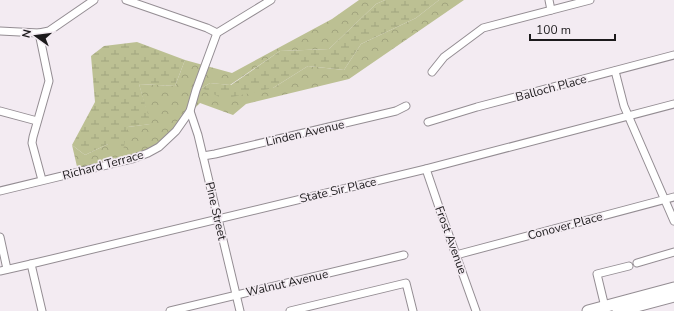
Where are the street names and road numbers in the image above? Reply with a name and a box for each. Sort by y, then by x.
street label: Balloch Place [514,71,588,105]
street label: Linden Avenue [264,116,346,150]
street label: Richard Terrace [61,146,145,184]
street label: State Sir Place [298,173,378,207]
street label: Pine Street [202,180,231,243]
street label: Frost Avenue [431,204,471,276]
street label: Conover Place [526,208,604,244]
street label: Walnut Avenue [244,266,330,300]

